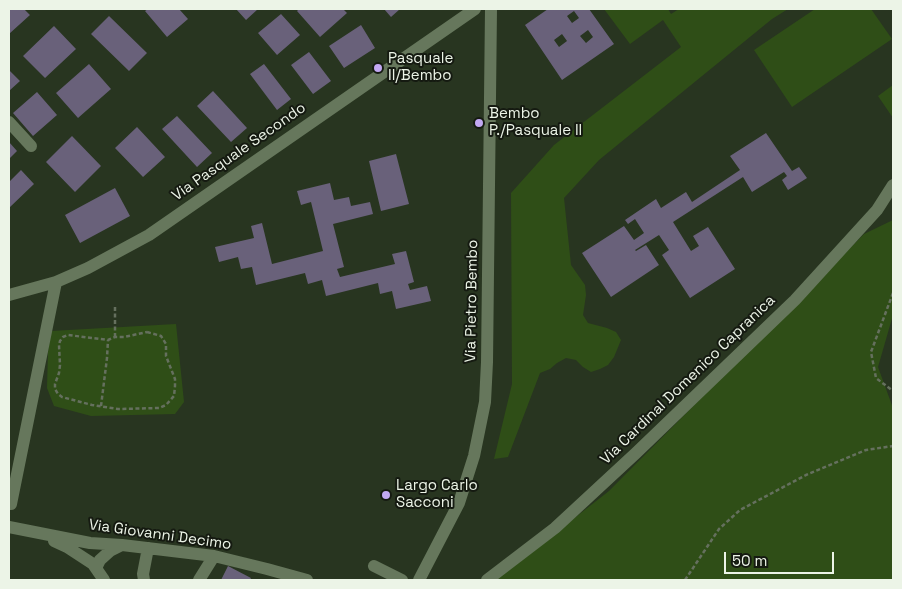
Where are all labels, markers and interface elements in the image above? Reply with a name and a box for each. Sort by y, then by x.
place label: Pasquale II/Bembo [388,50,453,85]
marker: Pasquale II/Bembo [372,62,384,74]
street label: Via Pasquale Secondo [169,99,309,205]
place label: Bembo P./Pasquale II [489,105,582,140]
marker: Bembo P./Pasquale II [473,117,485,129]
street label: Via Pietro Bembo [462,239,482,363]
street label: Via Cardinal Domenico Capranica [597,292,779,468]
place label: Largo Carlo Sacconi [396,477,478,512]
marker: Largo Carlo Sacconi [380,489,392,501]
street label: Via Giovanni Decimo [87,516,233,554]
scale bar [727,542,837,574]
text: 50 m [732,551,767,570]

